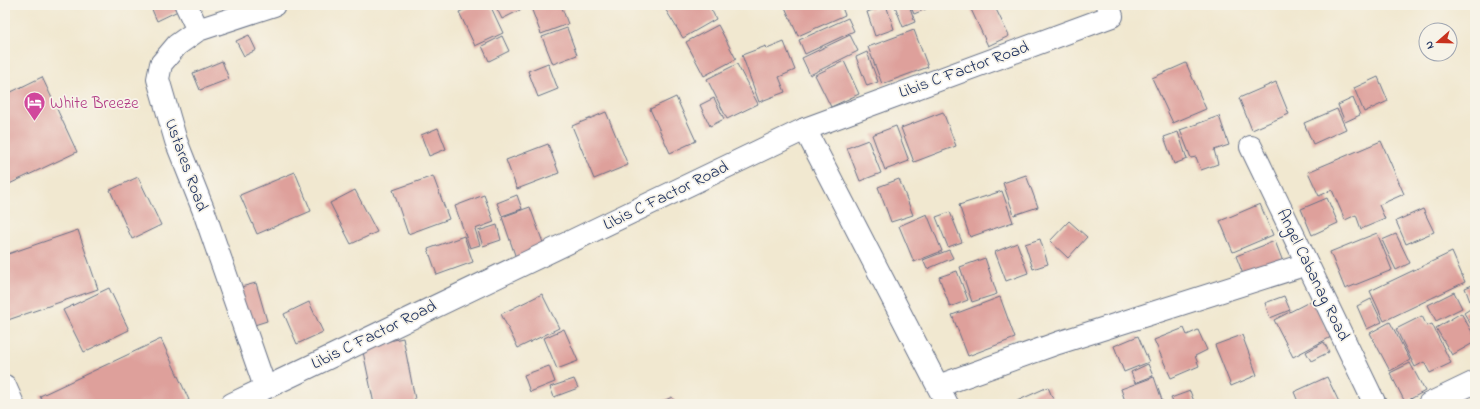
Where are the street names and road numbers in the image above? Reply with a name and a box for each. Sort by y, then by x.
street label: Libis C Factor Road [896,35,1033,105]
street label: Ustares Road [158,115,214,215]
street label: Libis C Factor Road [599,155,733,237]
street label: Angel Cabanag Road [1268,205,1356,347]
street label: Libis C Factor Road [307,294,441,376]

